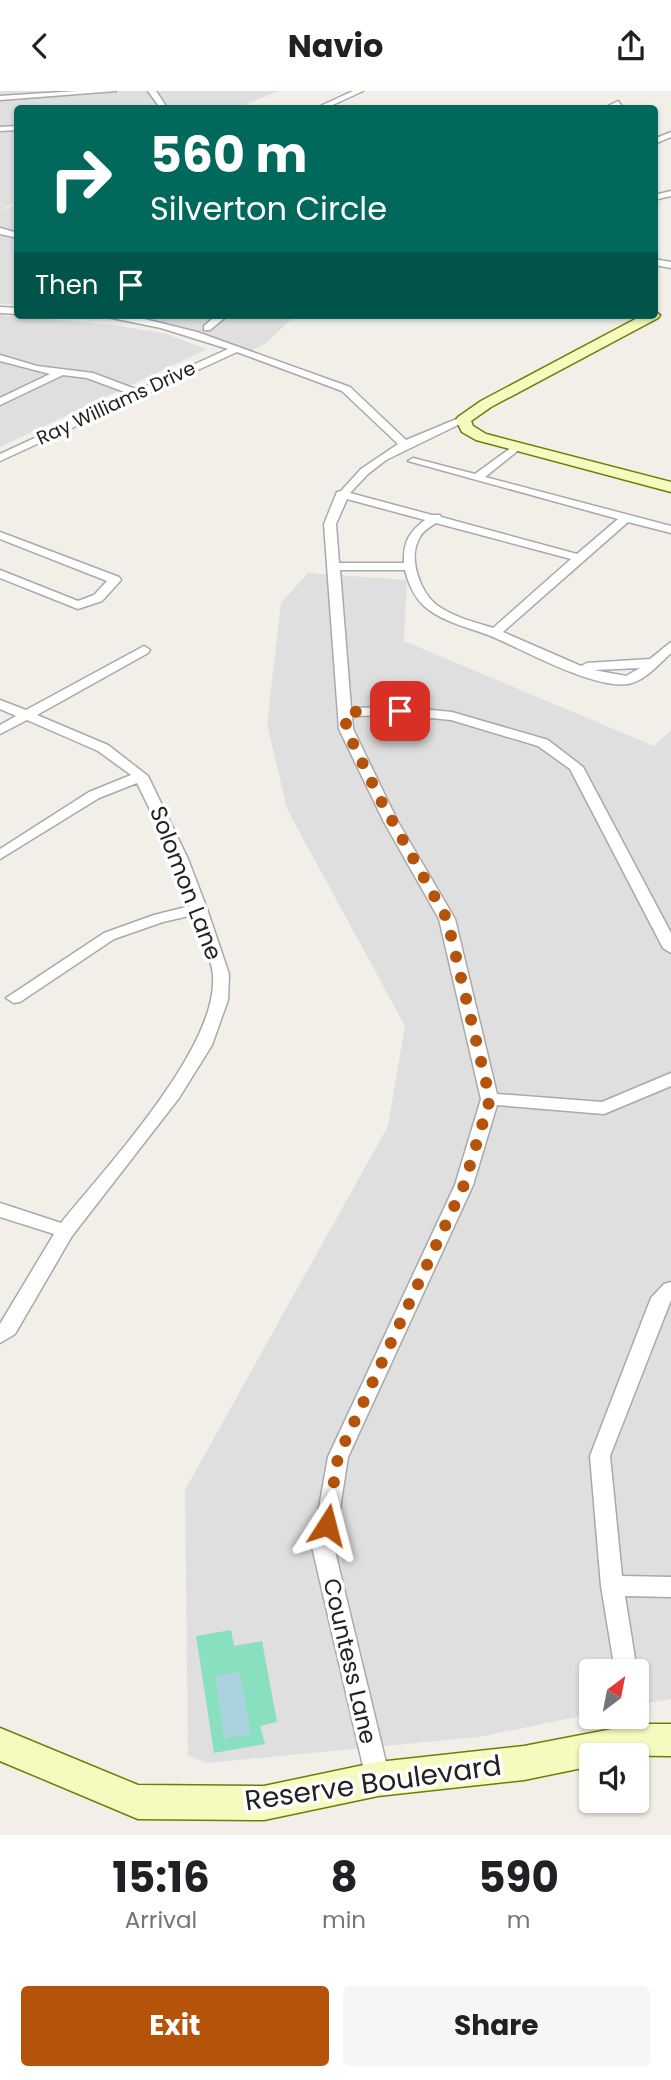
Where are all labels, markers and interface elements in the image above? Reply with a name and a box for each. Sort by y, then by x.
text: Navio [288,23,383,68]
icon: back [21,27,59,65]
icon: share [612,27,650,65]
text: 560 m [150,121,307,189]
icon: right [35,133,126,224]
text: Silverton Circle [150,186,387,231]
icon: arrive [112,266,150,304]
text: Then [35,267,98,303]
street label: Ray Williams Drive [32,354,200,452]
pin [370,681,430,741]
icon: arrive [381,692,419,730]
street label: Solomon Lane [142,801,230,965]
position arrow [290,1488,364,1562]
street label: Countess Lane [315,1575,385,1747]
north arrow [579,1659,649,1729]
map controls [579,1659,649,1813]
button: sound [579,1743,649,1813]
street label: Reserve Boulevard [242,1746,504,1820]
text: 15:16 [112,1848,210,1907]
text: 8 [330,1848,358,1907]
text: 590 [478,1848,559,1907]
text: Arrival [125,1904,197,1936]
text: min [322,1904,366,1936]
text: m [507,1904,530,1936]
button: Exit [21,1986,329,2066]
button: Share [343,1986,650,2066]

